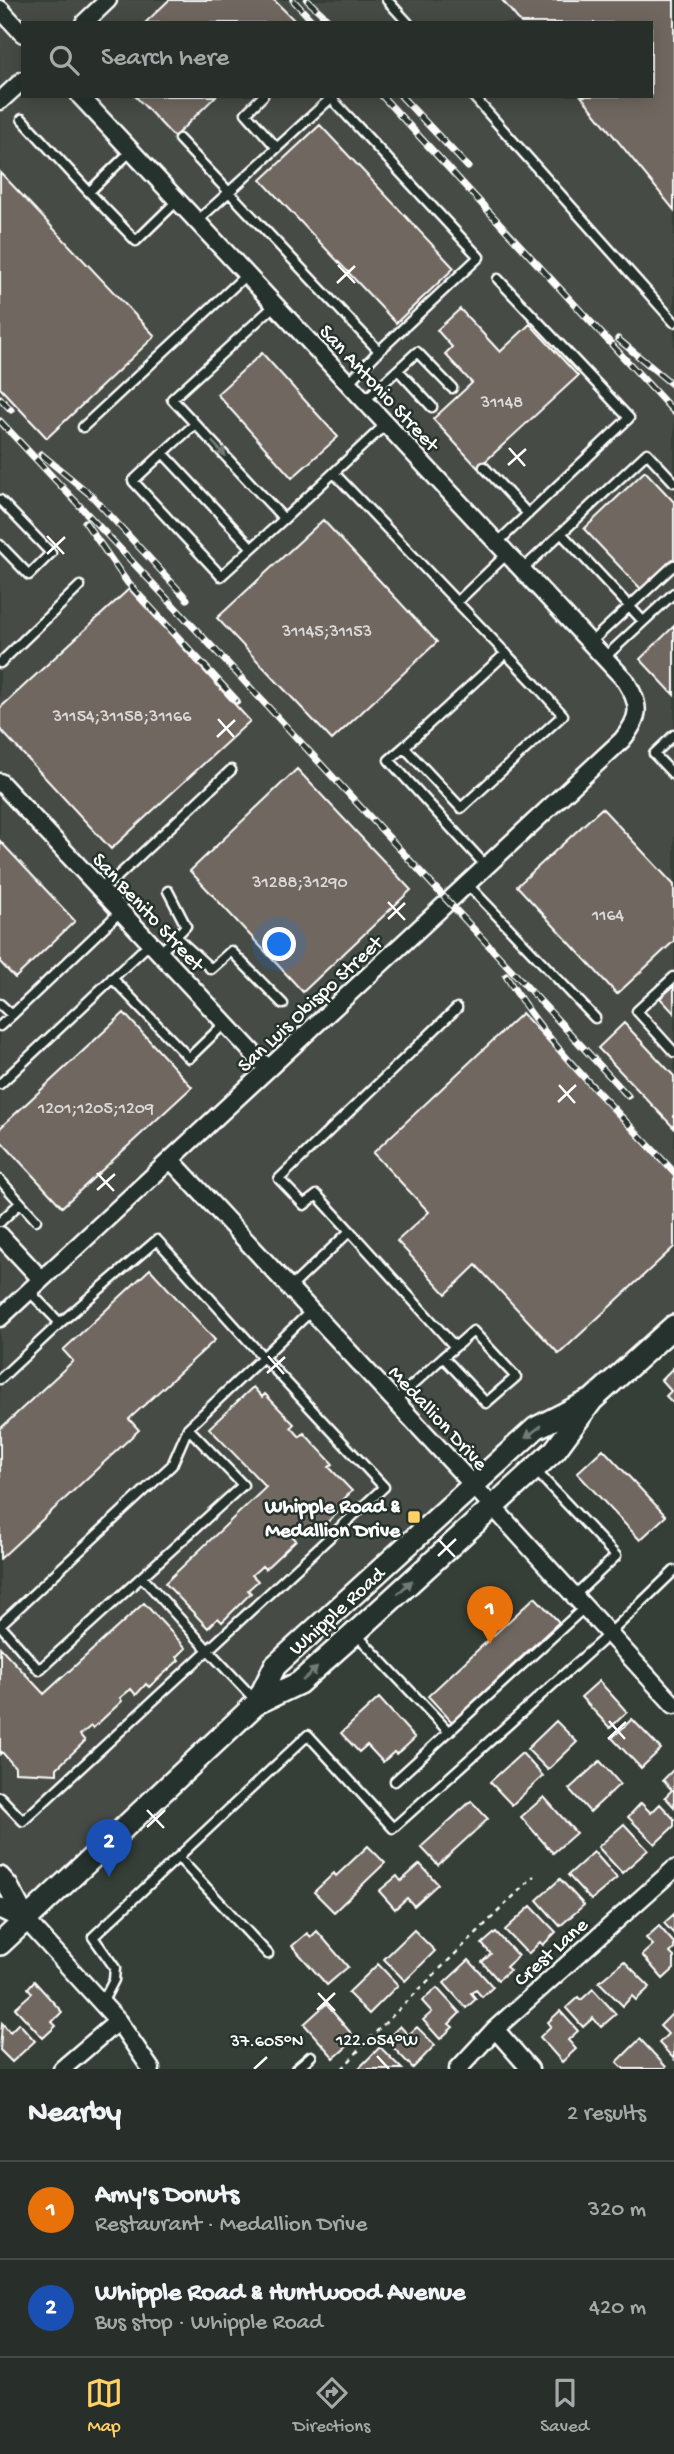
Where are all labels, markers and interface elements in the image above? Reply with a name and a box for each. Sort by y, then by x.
search box [21,21,653,98]
icon: search [45,41,83,79]
text: Search here [101,44,229,75]
street label: San Antonio Street [312,321,444,460]
house number: 31148 [480,393,523,414]
one-way arrow [211,440,227,458]
house number: 31145;31153 [281,622,372,643]
house number: 31154;31158;31166 [52,707,192,728]
street label: San Benito Street [85,849,209,980]
house number: 31288;31290 [251,873,348,894]
house number: 1164 [591,906,625,927]
your location [262,927,296,961]
street label: San Luis Obispo Street [234,930,391,1079]
house number: 1201;1205;1209 [37,1099,154,1120]
street label: Medallion Drive [381,1362,492,1478]
one-way arrow [524,1425,542,1440]
place label: Whipple Road & Medallion Drive [264,1496,401,1545]
marker: Whipple Road & Medallion Drive [406,1509,422,1525]
street label: Whipple Road [285,1562,393,1662]
one-way arrow [396,1579,414,1595]
pin: 1 [467,1586,513,1644]
one-way arrow [301,1666,318,1682]
pin: 2 [86,1819,132,1877]
street label: Crest Lane [510,1913,595,1993]
text: 122.054°W [335,2031,418,2052]
text: 37.605°N [229,2032,304,2053]
text: Nearby [28,2097,121,2132]
text: 2 results [567,2101,646,2128]
text: Amy's Donuts [95,2181,239,2212]
text: 1 [46,2197,56,2224]
text: 320 m [588,2197,646,2224]
text: Restaurant · Medallion Drive [95,2212,367,2239]
text: Whipple Road & Huntwood Avenue [95,2279,465,2310]
text: 2 [45,2295,57,2322]
text: 420 m [589,2295,646,2322]
text: Bus stop · Whipple Road [95,2310,323,2337]
tab: Map [85,2374,123,2439]
tab: Directions [293,2374,370,2439]
tab: Saved [540,2374,589,2439]

